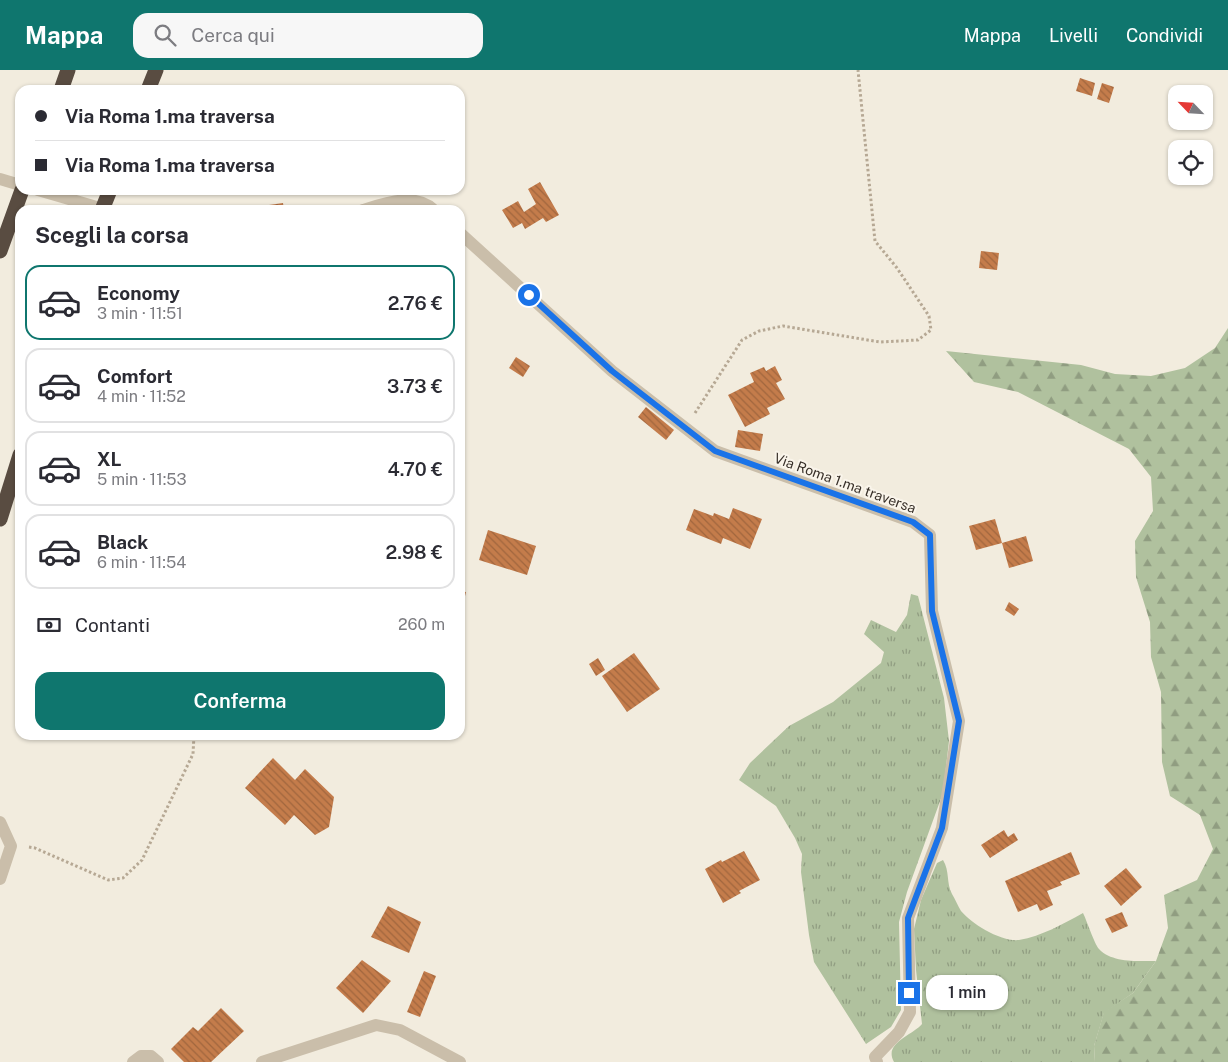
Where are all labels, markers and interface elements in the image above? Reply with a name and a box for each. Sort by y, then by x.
search box [133,13,483,58]
text: Mappa [25,21,103,49]
icon: search [151,21,179,49]
text: Cerca qui [191,24,275,46]
text: Mappa [964,25,1021,46]
text: Livelli [1049,25,1098,46]
text: Condividi [1126,25,1203,46]
north arrow [1168,85,1212,130]
map controls [1168,85,1213,185]
text: Via Roma 1.ma traversa [65,105,275,127]
button: locate [1168,140,1213,185]
text: Via Roma 1.ma traversa [65,154,275,176]
text: Scegli la corsa [35,222,189,248]
icon: car [37,280,82,325]
text: Economy [97,282,180,304]
route start [518,284,540,306]
text: 2.76 € [388,292,443,314]
text: 3 min · 11:51 [97,304,183,323]
icon: car [37,363,82,408]
text: Comfort [97,365,173,387]
text: 3.73 € [387,375,443,397]
text: 4 min · 11:52 [97,387,186,406]
icon: car [37,446,82,491]
text: XL [97,448,122,470]
street label: Via Roma 1.ma traversa [772,450,918,516]
text: 4.70 € [388,458,443,480]
text: 5 min · 11:53 [97,470,187,489]
icon: car [37,529,82,574]
text: Black [97,531,148,553]
text: 2.98 € [385,541,443,563]
text: 6 min · 11:54 [97,553,186,572]
icon: cash [35,611,63,639]
text: Contanti [75,614,150,636]
text: 260 m [398,615,445,634]
button: Conferma [35,672,445,730]
callout: 1 min [926,976,1009,1010]
route end [898,982,920,1004]
text: 1 min [948,983,986,1002]

